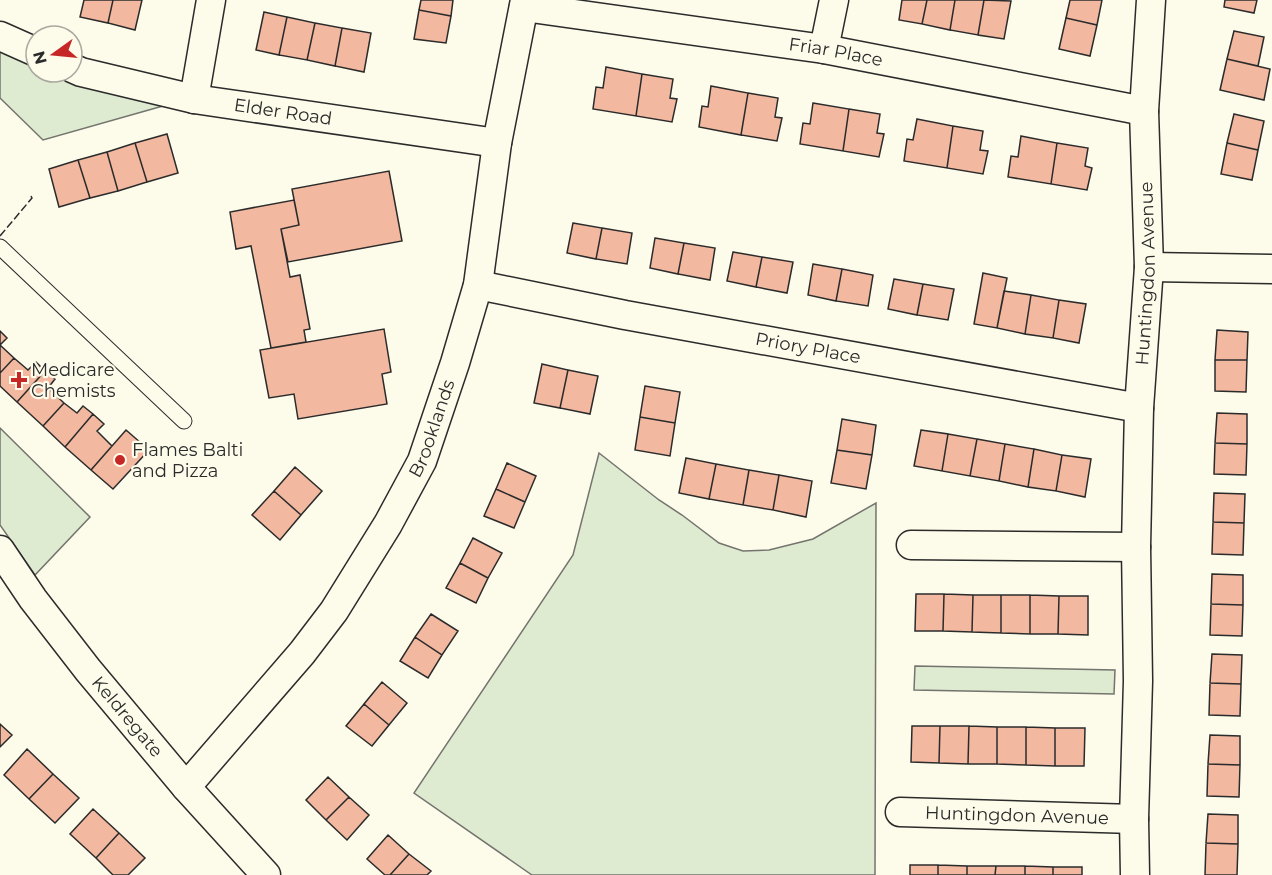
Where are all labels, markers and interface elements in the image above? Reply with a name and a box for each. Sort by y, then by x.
north arrow [24,24,84,84]
street label: Friar Place [787,33,885,71]
text: N [29,49,51,66]
street label: Elder Road [232,94,334,130]
street label: Huntingdon Avenue [1131,181,1160,366]
street label: Priory Place [754,328,863,368]
place label: Medicare Chemists [31,359,116,402]
marker: Medicare Chemists [12,373,26,387]
street label: Brooklands [404,376,460,481]
place label: Flames Balti and Pizza [132,439,243,482]
marker: Flames Balti and Pizza [113,453,127,467]
street label: Keldregate [87,672,168,762]
street label: Huntingdon Avenue [925,802,1109,829]

